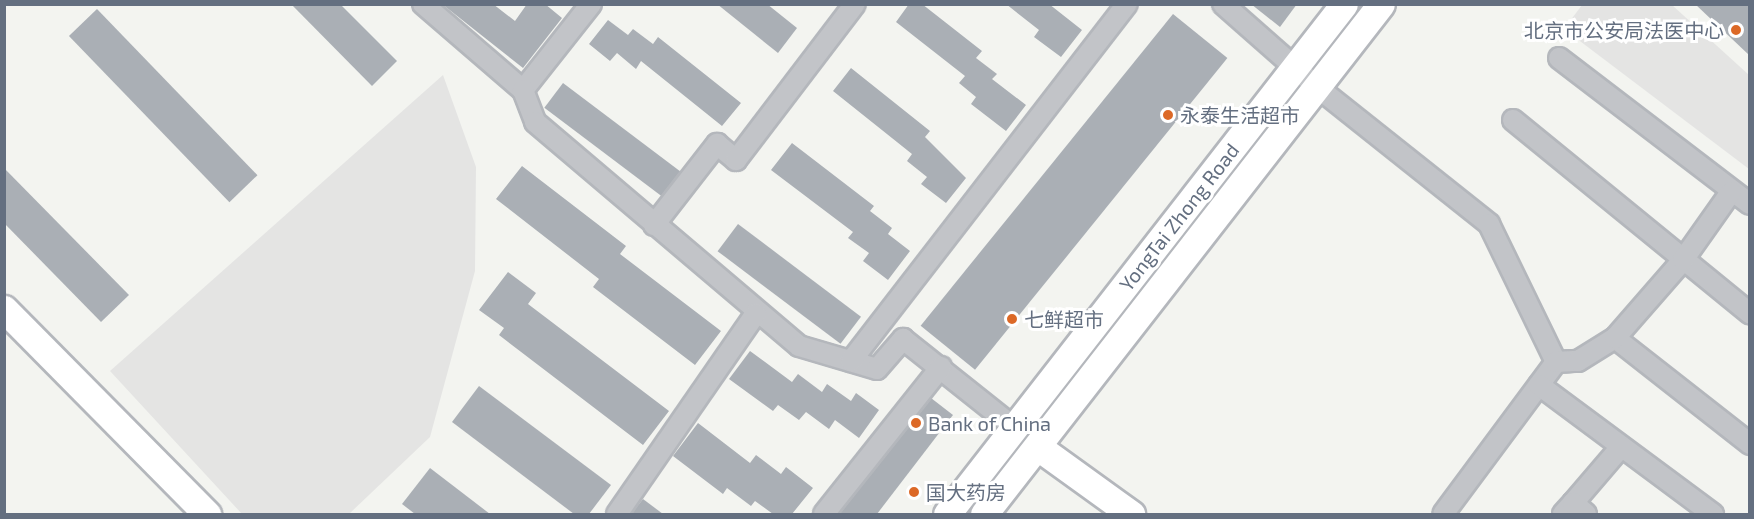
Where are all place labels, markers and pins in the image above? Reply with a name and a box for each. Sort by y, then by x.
place label: 北京市公安局法医中心 [1524,18,1724,42]
marker: 北京市公安局法医中心 [1729,23,1743,37]
place label: 永泰生活超市 [1180,103,1300,127]
marker: 永泰生活超市 [1161,108,1175,122]
place label: 七鲜超市 [1024,307,1104,331]
marker: 七鲜超市 [1005,312,1019,326]
place label: Bank of China [928,411,1052,435]
marker: Bank of China [909,416,923,430]
place label: 国大药房 [926,480,1006,504]
marker: 国大药房 [907,485,921,499]

